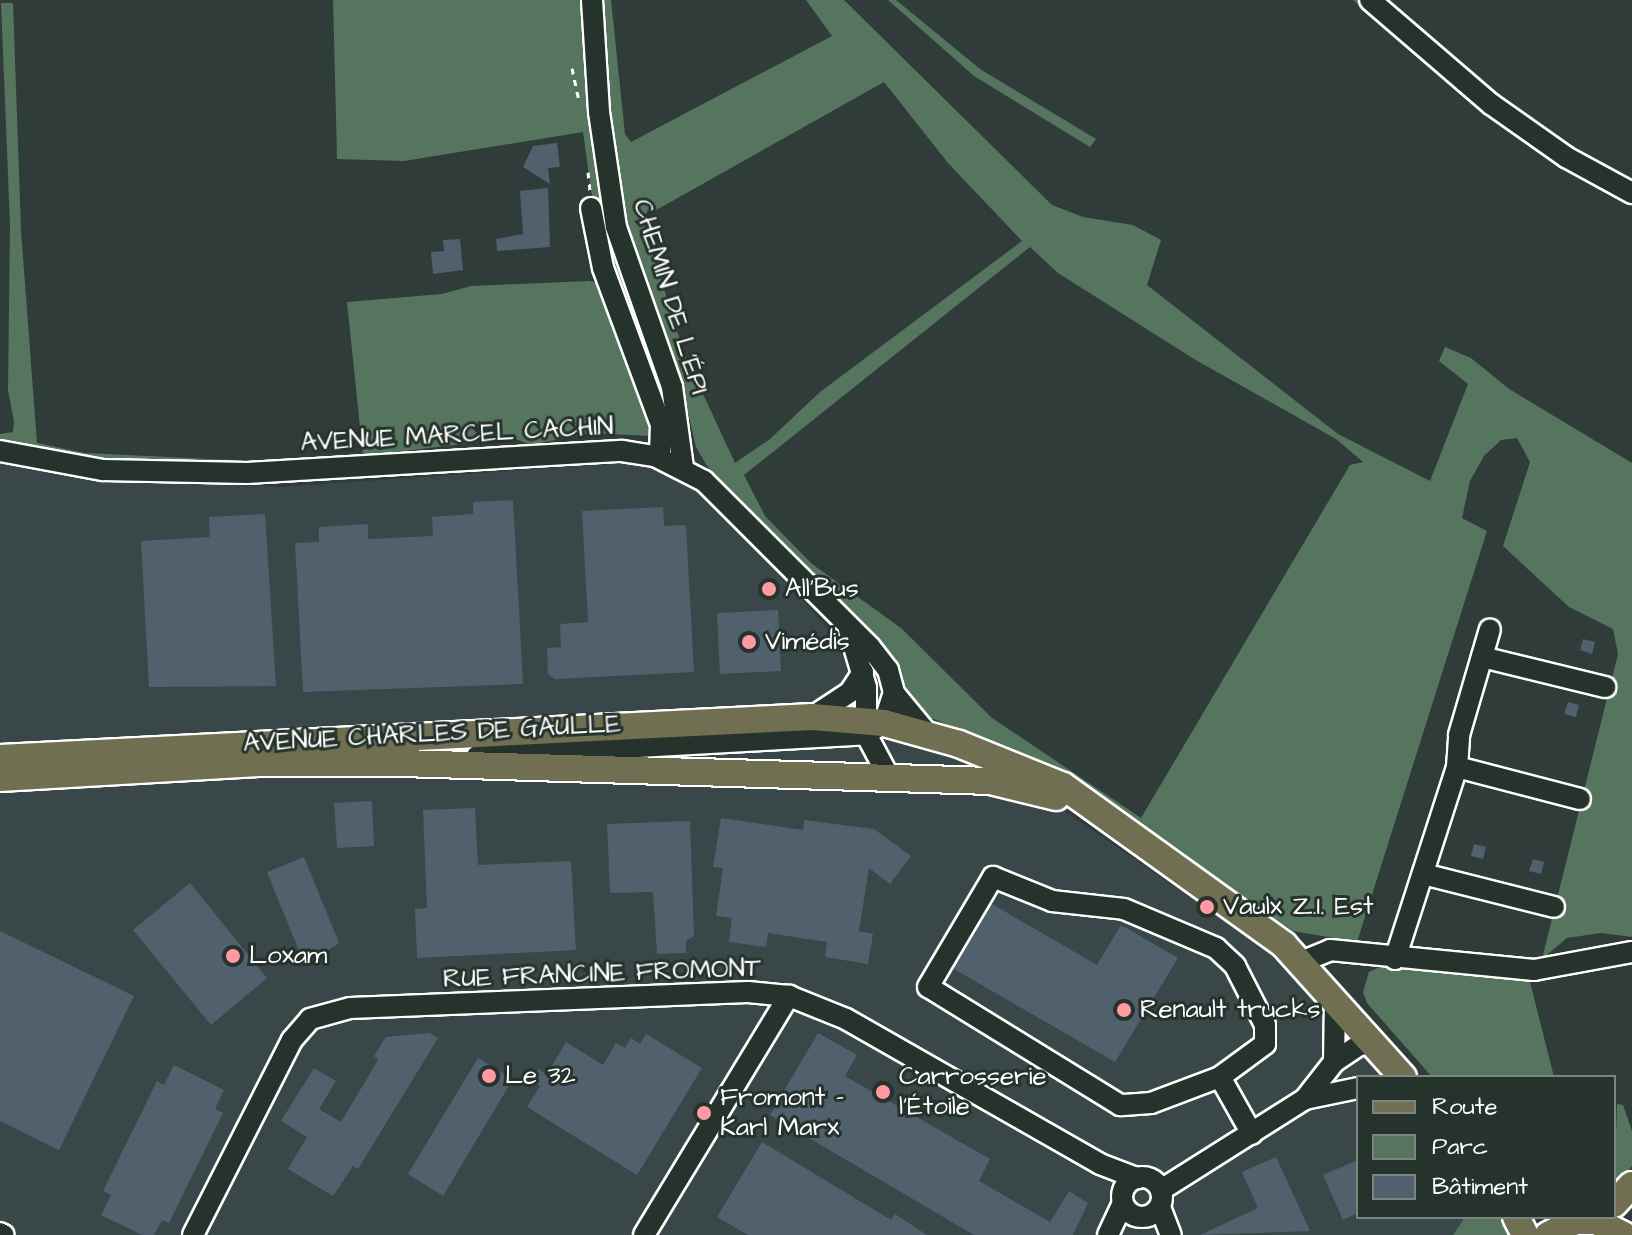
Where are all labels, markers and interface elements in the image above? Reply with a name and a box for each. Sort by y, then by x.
street label: CHEMIN DE L'ÉPI [625,196,715,398]
street label: AVENUE MARCEL CACHIN [300,411,614,459]
place label: All'Bus [785,573,859,605]
marker: All'Bus [760,580,778,598]
place label: Vimédis [765,626,850,658]
marker: Vimédis [740,633,758,651]
street label: AVENUE CHARLES DE GAULLE [242,709,622,759]
place label: Vaulx Z.I. Est [1223,891,1373,923]
marker: Vaulx Z.I. Est [1198,898,1216,916]
place label: Loxam [249,940,327,972]
marker: Loxam [224,947,242,965]
street label: RUE FRANCINE FROMONT [442,953,762,995]
place label: Renault trucks [1140,994,1321,1026]
marker: Renault trucks [1115,1001,1133,1019]
place label: Le 32 [505,1060,576,1092]
place label: Carrosserie l'Étoile [899,1061,1046,1122]
marker: Le 32 [480,1067,498,1085]
legend [1356,1075,1616,1219]
place label: Fromont - Karl Marx [720,1082,844,1144]
marker: Carrosserie l'Étoile [874,1083,892,1101]
text: Route [1432,1090,1497,1124]
marker: Fromont - Karl Marx [695,1104,713,1122]
text: Parc [1432,1130,1488,1164]
text: Bâtiment [1432,1170,1528,1204]

